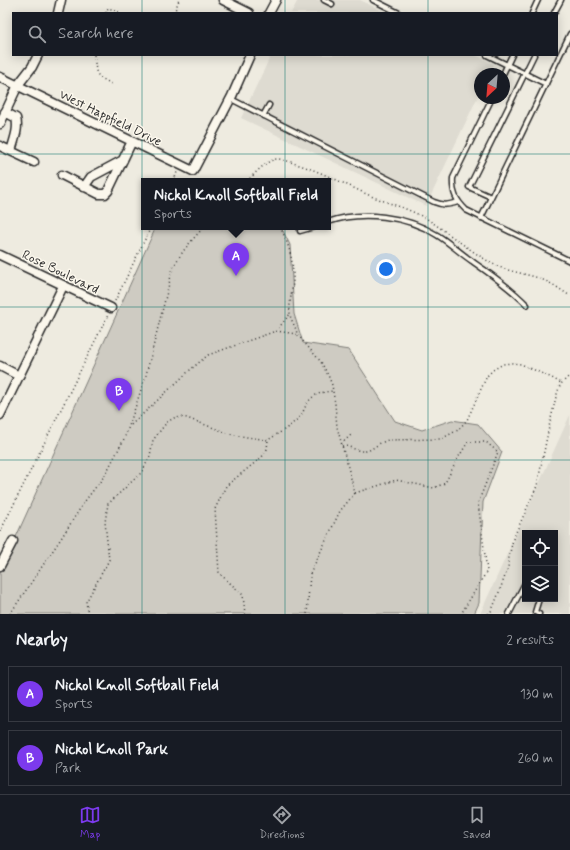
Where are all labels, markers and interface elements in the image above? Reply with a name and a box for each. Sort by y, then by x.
search box [12,12,558,56]
icon: search [26,23,48,45]
text: Search here [58,24,134,44]
north arrow [474,68,510,104]
street label: West Happfield Drive [56,86,164,151]
popup [141,178,331,230]
text: Nickol Knoll Softball Field [154,186,318,206]
text: Sports [154,206,192,223]
pin: A [223,243,249,276]
street label: Rose Boulevard [19,246,102,298]
your location [376,259,396,279]
pin: B [106,378,132,411]
map controls [522,530,558,602]
button: locate [522,530,558,566]
button: layers [522,566,558,602]
text: Nearby [16,629,68,651]
text: 2 results [507,632,554,649]
text: Nickol Knoll Softball Field [55,676,219,696]
text: A [26,686,34,703]
text: 130 m [520,686,553,703]
text: Sports [55,696,93,713]
text: Nickol Knoll Park [55,740,168,760]
text: B [26,750,34,767]
text: 260 m [518,750,553,767]
text: Park [55,760,81,777]
tab: Map [79,804,101,842]
tab: Directions [259,804,305,842]
tab: Saved [463,804,491,842]

